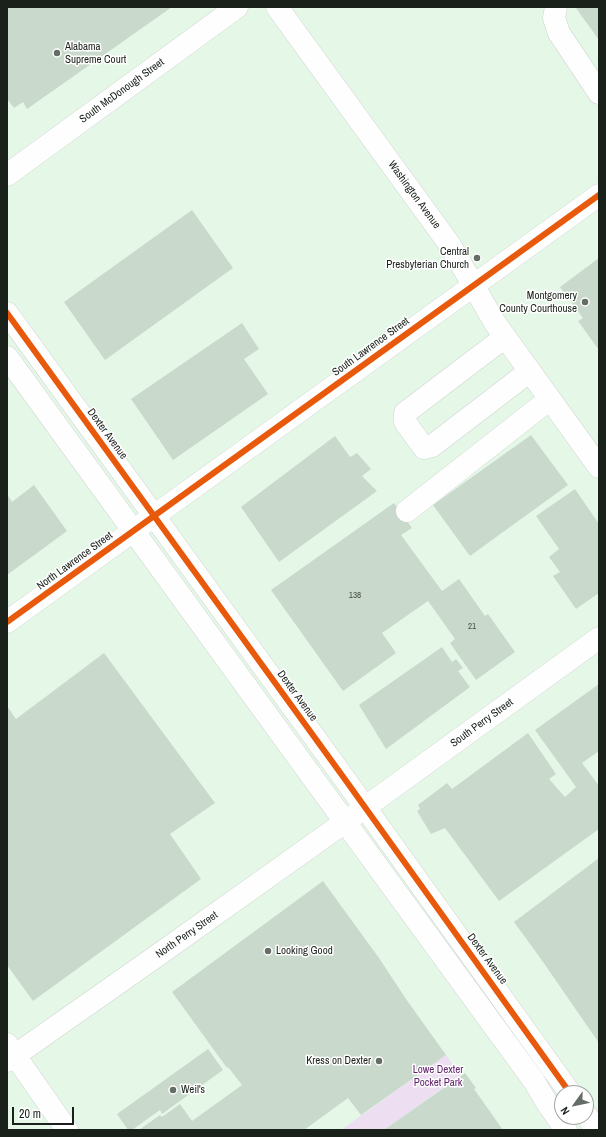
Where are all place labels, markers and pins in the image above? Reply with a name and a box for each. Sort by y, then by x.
place label: Alabama Supreme Court [65,40,126,66]
marker: Alabama Supreme Court [52,48,62,58]
place label: Central Presbyterian Church [386,245,469,271]
marker: Central Presbyterian Church [472,253,482,263]
place label: Montgomery County Courthouse [499,289,577,315]
marker: Montgomery County Courthouse [580,297,590,307]
place label: Looking Good [276,944,333,958]
marker: Looking Good [263,946,273,956]
place label: Kress on Dexter [306,1054,371,1068]
marker: Kress on Dexter [374,1056,384,1066]
place label: Weil's [181,1083,205,1097]
marker: Weil's [168,1085,178,1095]

